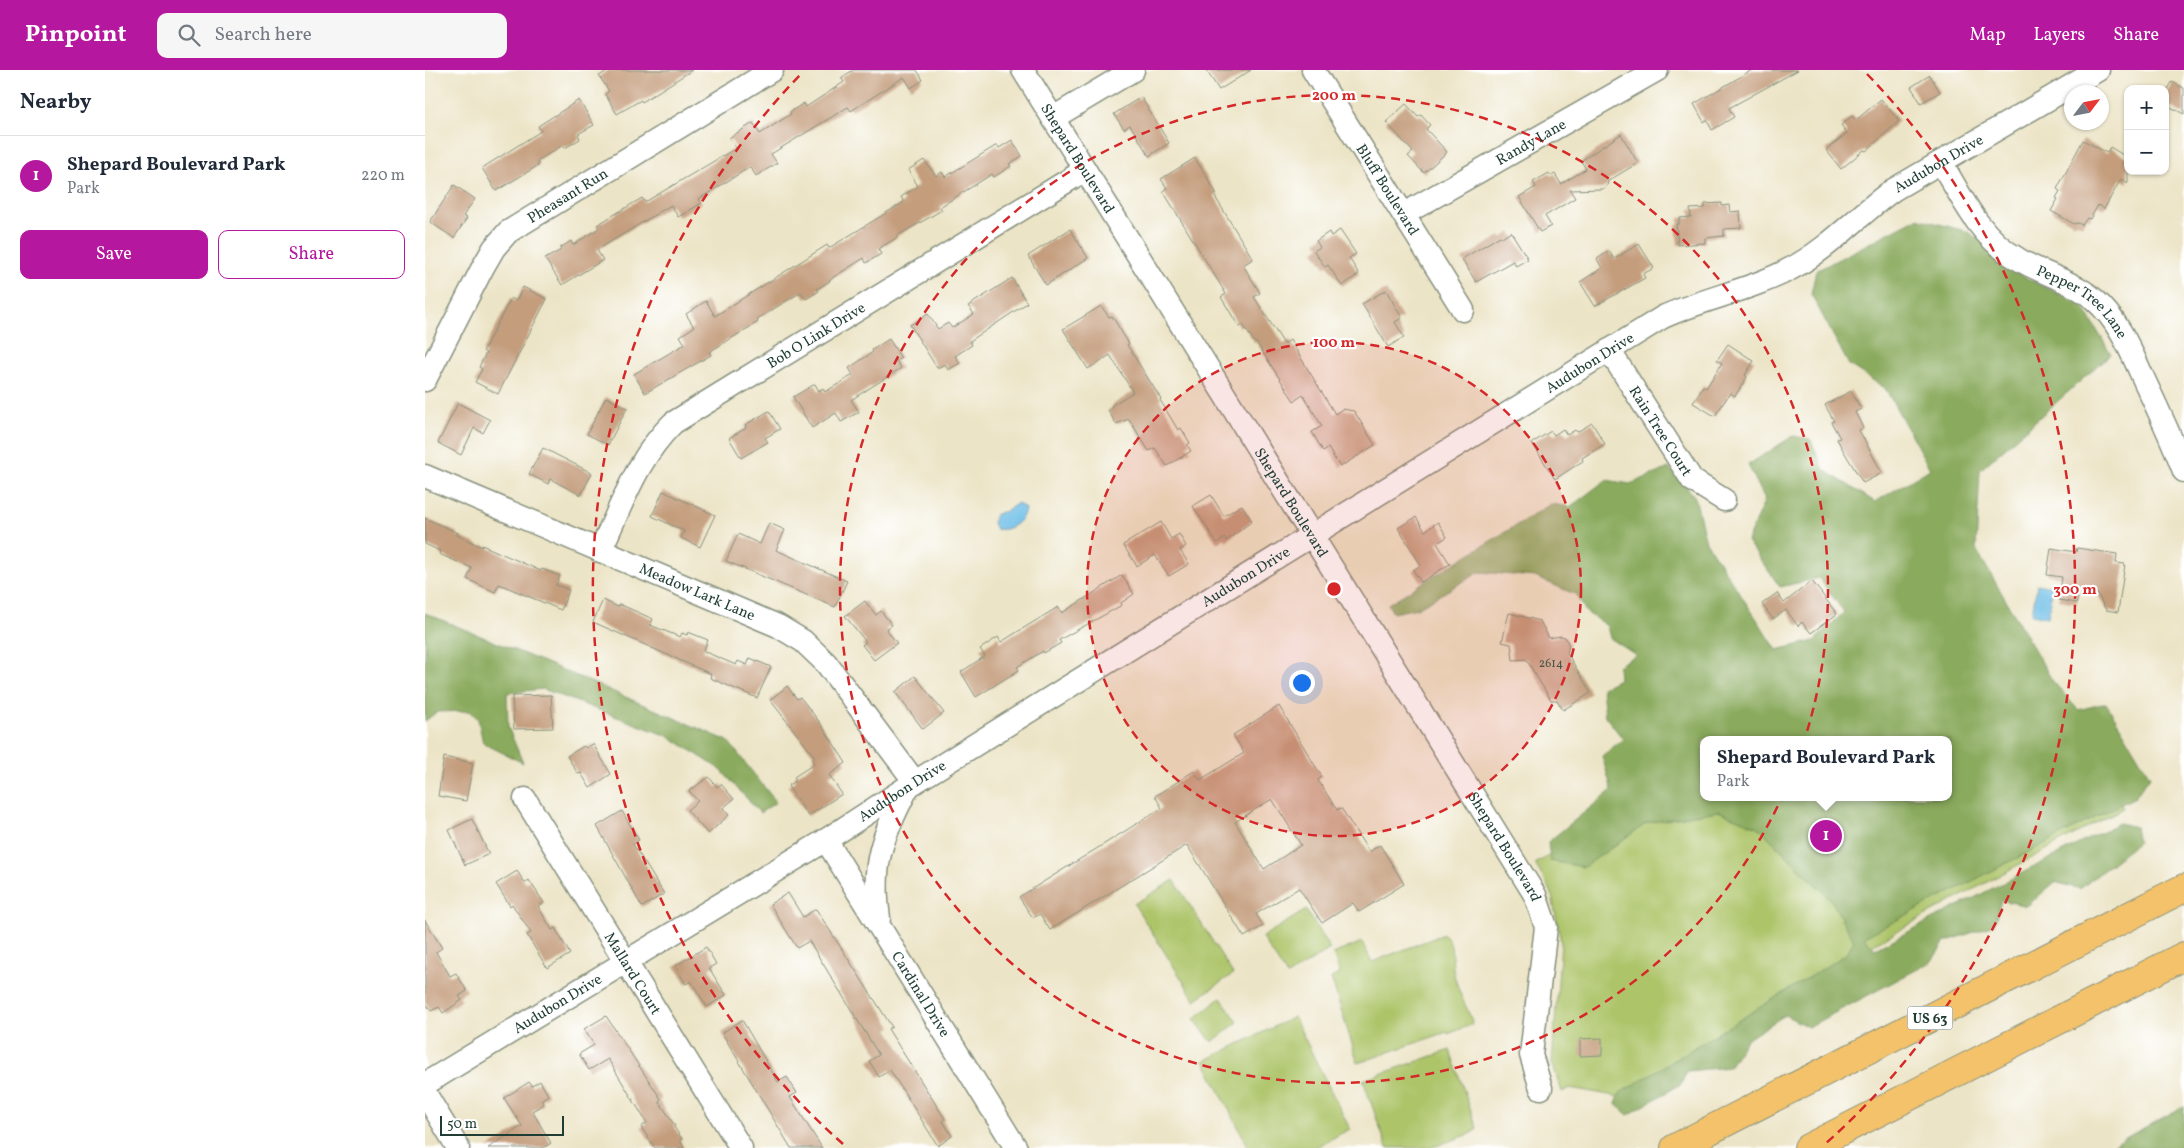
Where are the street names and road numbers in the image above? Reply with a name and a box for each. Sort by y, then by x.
street label: Shepard Boulevard [1035,100,1119,218]
street label: Randy Lane [1493,115,1571,171]
street label: Audubon Drive [1890,130,1988,199]
street label: Bluff Boulevard [1350,141,1423,240]
street label: Pheasant Run [524,164,613,230]
street label: Pepper Tree Lane [2033,261,2131,343]
street label: Bob O Link Drive [763,298,870,375]
street label: Audubon Drive [1542,328,1639,399]
street label: Rain Tree Court [1623,383,1696,481]
street label: Shepard Boulevard [1248,444,1332,562]
street label: Audubon Drive [1198,542,1295,613]
street label: Meadow Lark Lane [636,559,758,627]
street label: Audubon Drive [855,756,951,828]
street label: Shepard Boulevard [1462,788,1545,904]
street label: Mallard Court [598,929,665,1019]
street label: Cardinal Drive [885,948,954,1042]
street label: Audubon Drive [510,970,607,1040]
road number: US 63 [1907,1006,1953,1030]

